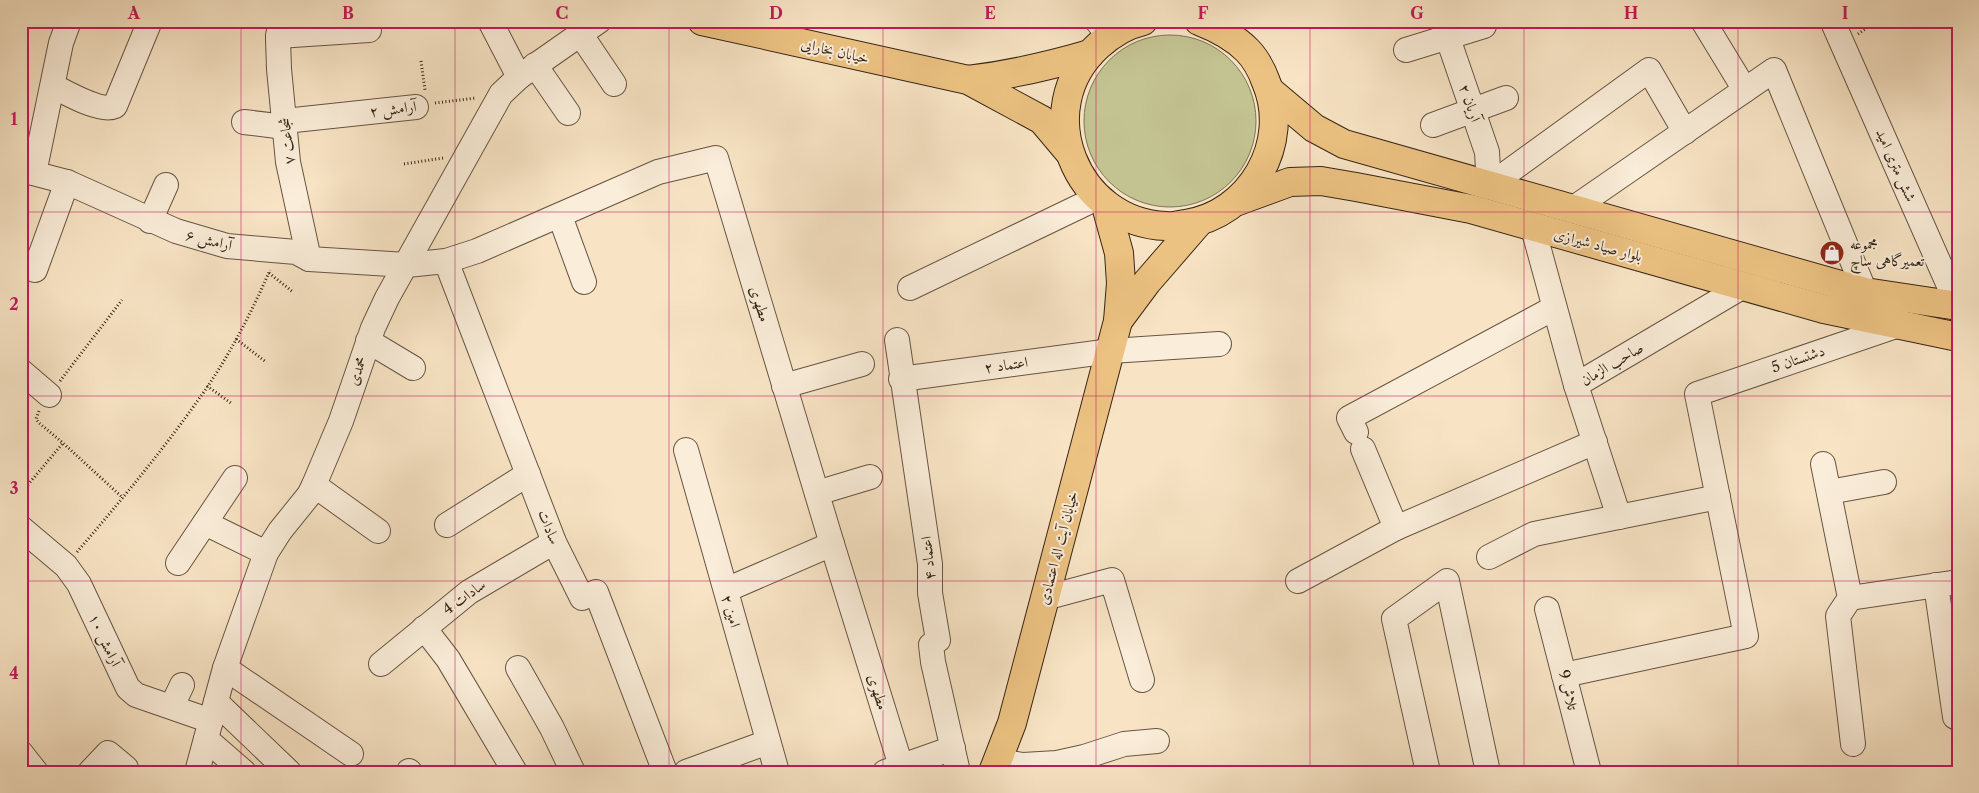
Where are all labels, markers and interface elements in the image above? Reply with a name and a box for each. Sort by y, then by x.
text: A [127,3,141,23]
text: B [342,3,354,23]
text: C [556,3,568,23]
text: D [769,3,783,23]
text: E [984,3,996,23]
text: F [1198,3,1209,23]
text: G [1410,3,1424,23]
text: H [1624,3,1638,23]
text: I [1842,3,1849,23]
street label: خیابان بخارایی [799,33,871,69]
street label: آریان ۲ [1455,81,1486,126]
street label: آرامش ۲ [368,96,419,122]
text: 1 [10,109,18,129]
street label: شجاعت ۷ [275,117,298,165]
street label: شش متری امید [1871,125,1921,205]
street label: بلوار صیاد شیرازی [1552,224,1644,265]
street label: آرامش ۶ [184,225,236,256]
place label: مجموعه تعمیرگاهی ساچ [1850,234,1924,274]
shop icon: مجموعه تعمیرگاهی ساچ [1819,240,1845,266]
street label: مطهری [745,284,775,324]
text: 2 [9,294,19,314]
street label: صاحب الزمان [1577,337,1647,391]
street label: دشتستان 5 [1769,341,1827,377]
street label: اعتماد ۲ [983,352,1029,377]
street label: محمدی [343,354,370,388]
text: 3 [9,478,19,498]
street label: خیابان آیت اله اعتمادی [1033,489,1083,607]
street label: سادات [534,507,565,547]
street label: اعتماد ۴ [916,535,939,581]
street label: سادات 4 [438,575,489,619]
street label: امین ۲ [718,592,745,629]
street label: آرامش ۱۰ [84,610,127,671]
text: 4 [9,663,19,683]
street label: تلاش 9 [1554,668,1583,712]
street label: مطهری [863,672,893,712]

